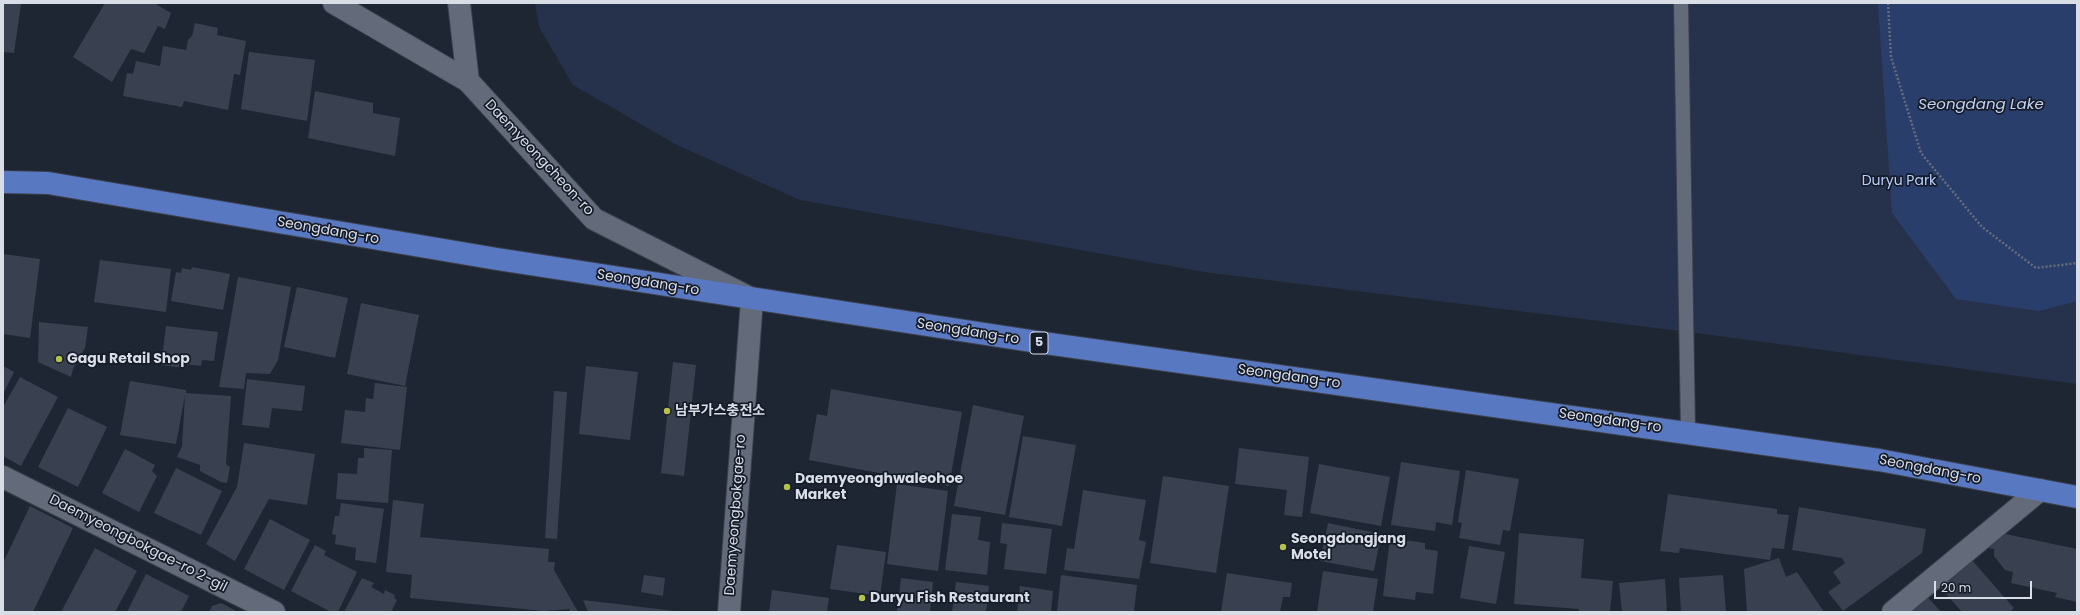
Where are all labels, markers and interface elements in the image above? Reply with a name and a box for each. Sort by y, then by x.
water label: Seongdang Lake [1918,96,2044,114]
street label: Daemyeongcheon-ro [481,97,597,219]
park label: Duryu Park [1862,173,1936,189]
street label: Seongdang-ro [276,214,380,248]
street label: Seongdang-ro [596,267,700,299]
street label: Seongdang-ro [916,316,1020,348]
road number: 5 [1030,332,1048,354]
place label: Gagu Retail Shop [67,351,190,367]
marker: Gagu Retail Shop [54,354,64,364]
street label: Seongdang-ro [1237,361,1341,393]
place label: 남부가스충전소 [675,403,765,419]
street label: Seongdang-ro [1558,405,1662,437]
marker: 남부가스충전소 [662,406,672,416]
street label: Daemyeongbokgae-ro [722,434,750,596]
street label: Seongdang-ro [1878,452,1982,488]
place label: Daemyeonghwaleohoe Market [795,471,963,504]
marker: Daemyeonghwaleohoe Market [782,482,792,492]
street label: Daemyeongbokgae-ro 2-gil [46,492,230,596]
place label: Seongdongjang Motel [1291,531,1406,564]
marker: Seongdongjang Motel [1278,542,1288,552]
scale bar [1936,573,2034,599]
text: 20 m [1941,579,1971,596]
place label: Duryu Fish Restaurant [870,590,1030,606]
marker: Duryu Fish Restaurant [857,593,867,603]

